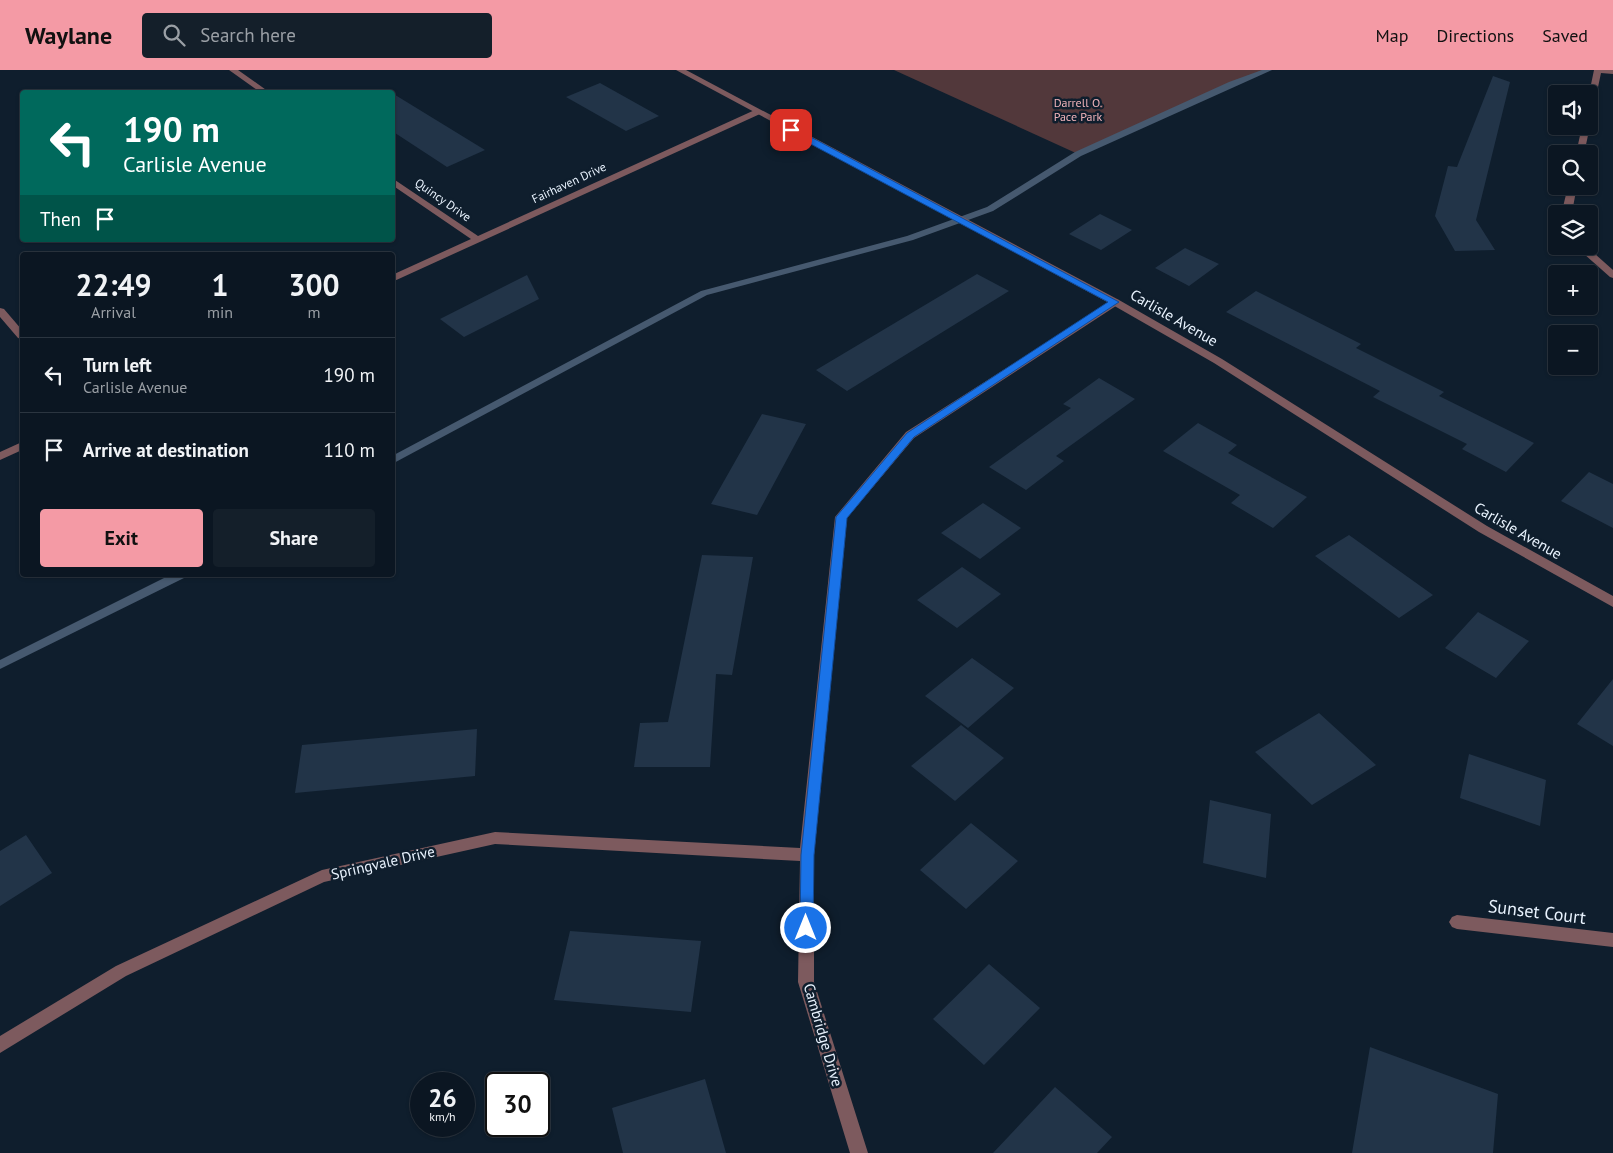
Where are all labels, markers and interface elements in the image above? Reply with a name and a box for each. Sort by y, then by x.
search box [142,13,492,58]
text: Waylane [25,20,112,51]
icon: search [160,21,188,49]
text: Search here [200,23,296,47]
text: Map [1376,24,1408,47]
text: Directions [1436,24,1514,47]
text: Saved [1542,24,1588,47]
map controls [1548,85,1598,375]
button: sound [1548,85,1598,135]
park label: Darrell O. Pace Park [1054,95,1103,124]
text: 190 m [123,106,220,152]
pin [770,109,812,151]
icon: left [40,110,105,175]
icon: arrive [777,116,805,144]
button: search [1548,145,1598,195]
text: Carlisle Avenue [123,150,267,178]
street label: Fairhaven Drive [529,159,608,206]
street label: Quincy Drive [412,175,474,224]
icon: arrive [91,205,119,233]
button: layers [1548,205,1598,255]
text: Then [40,207,81,231]
text: 22:49 [75,265,152,304]
text: 1 [212,265,229,304]
text: 300 [288,265,340,304]
button: + [1548,265,1598,315]
street label: Carlisle Avenue [1127,285,1221,350]
text: Arrival [91,302,136,322]
text: min [207,302,233,322]
text: m [308,302,321,322]
button: − [1548,325,1598,375]
text: Turn left [83,353,152,377]
icon: left [40,361,68,389]
text: 190 m [323,363,375,387]
text: Carlisle Avenue [83,377,187,397]
icon: arrive [40,436,68,464]
text: Arrive at destination [83,438,249,462]
text: 110 m [323,438,375,462]
street label: Carlisle Avenue [1471,498,1565,563]
button: Exit [40,509,203,567]
button: Share [213,509,375,567]
street label: Springvale Drive [329,841,437,884]
street label: Sunset Court [1487,894,1587,929]
position arrow [779,901,831,953]
street label: Cambridge Drive [800,981,847,1089]
speed limit sign: 30 [485,1072,550,1137]
text: 26 [428,1082,457,1114]
text: km/h [429,1109,456,1124]

